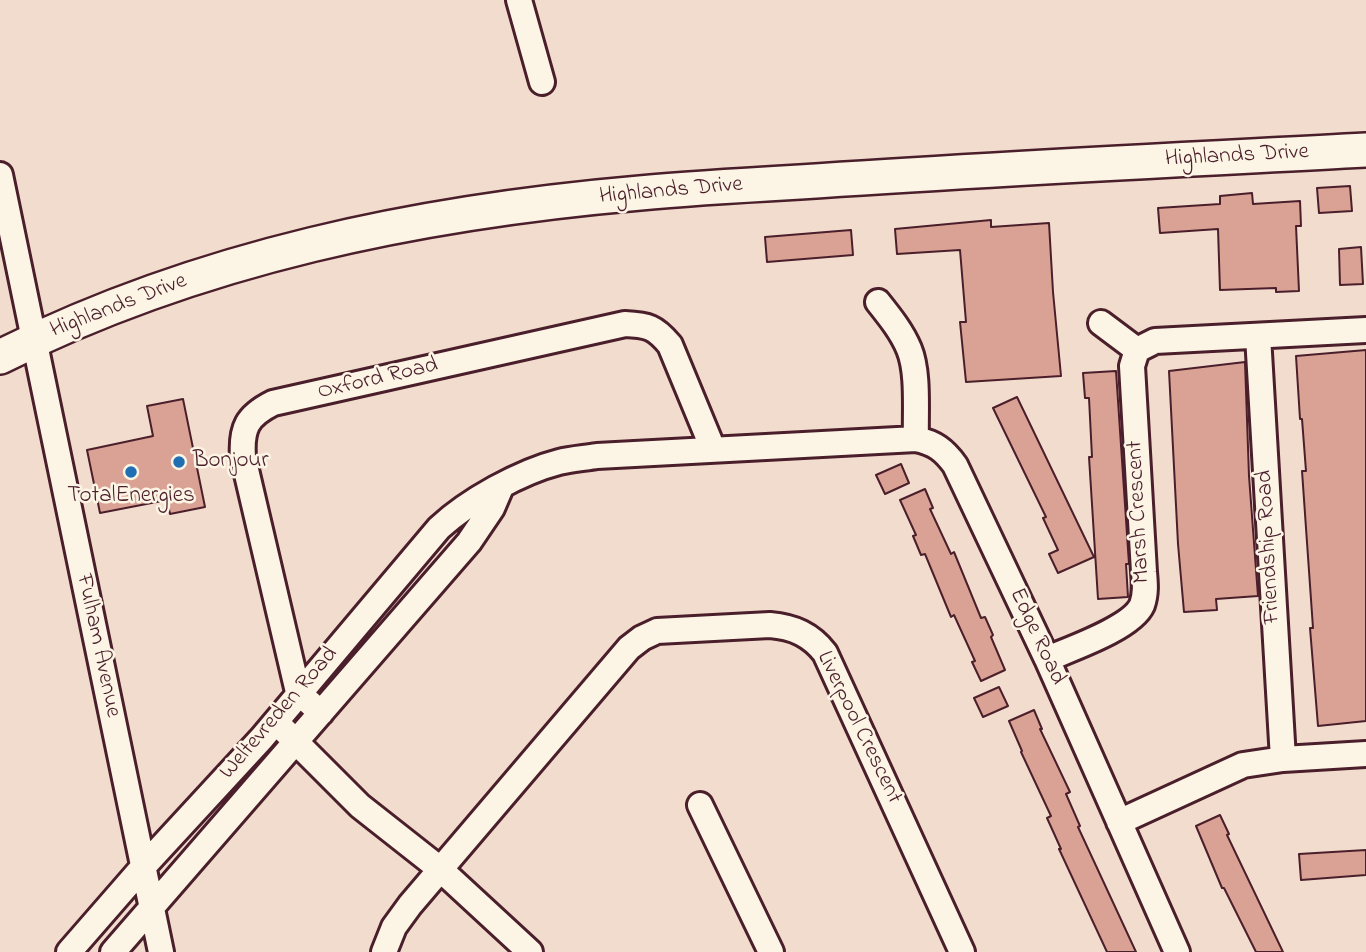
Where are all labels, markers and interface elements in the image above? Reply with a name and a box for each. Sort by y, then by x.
street label: Highlands Drive [1164,139,1310,175]
street label: Highlands Drive [598,172,744,212]
street label: Highlands Drive [47,268,191,346]
street label: Oxford Road [315,353,441,407]
street label: Marsh Crescent [1122,440,1158,584]
place label: Bonjour [193,448,269,476]
marker: Bonjour [171,454,187,470]
marker: TotalEnergies [123,464,139,480]
street label: Friendship Road [1252,469,1288,625]
place label: TotalEnergies [67,483,195,511]
street label: Fulham Avenue [68,572,126,720]
street label: Edge Road [1002,584,1070,690]
street label: Weltevreden Road [215,642,345,786]
street label: Liverpool Crescent [809,647,907,809]

